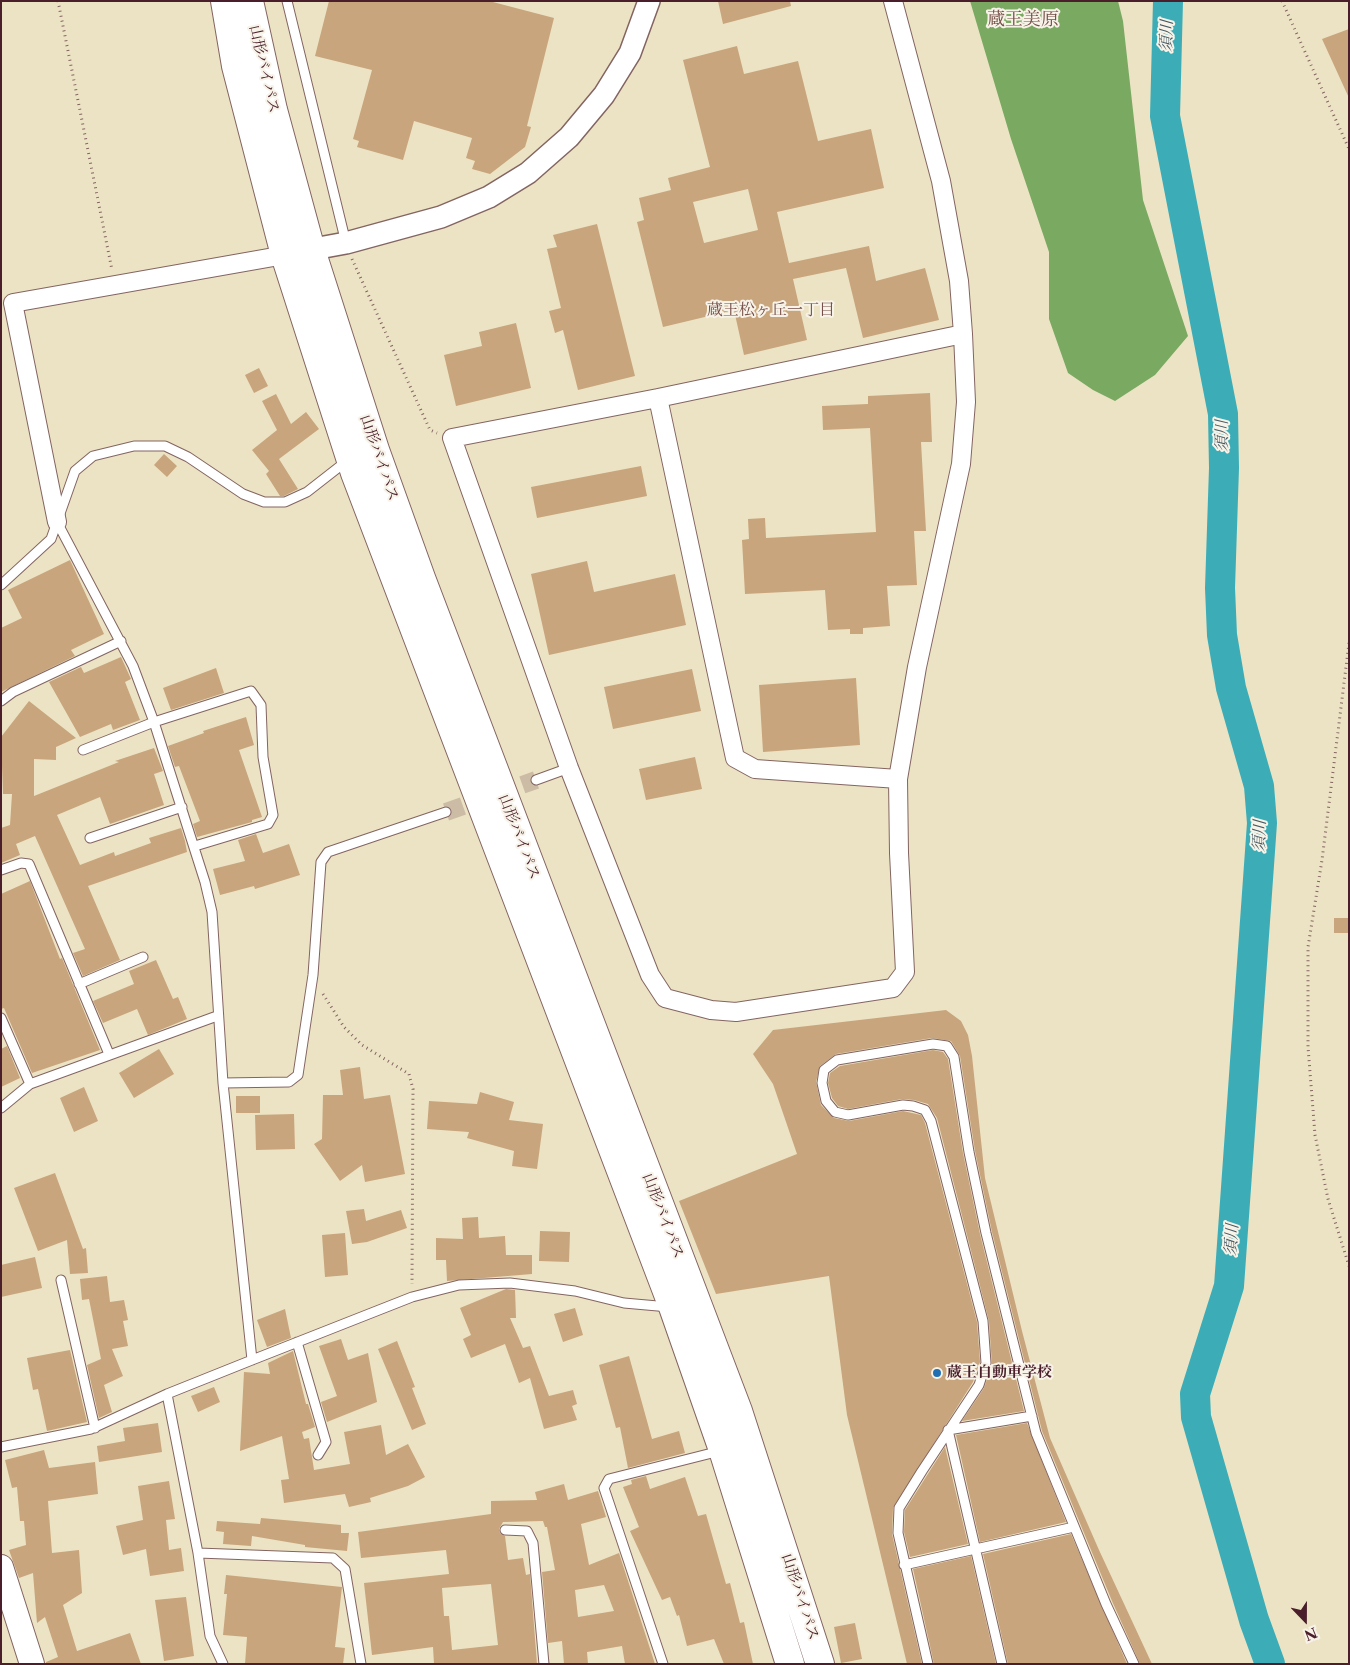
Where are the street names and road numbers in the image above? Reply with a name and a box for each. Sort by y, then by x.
street label: 山形バイパス [245,23,283,115]
street label: 山形バイパス [356,413,402,503]
street label: 山形バイパス [494,792,544,882]
street label: 山形バイパス [638,1171,688,1261]
street label: 山形バイパス [778,1551,822,1643]

